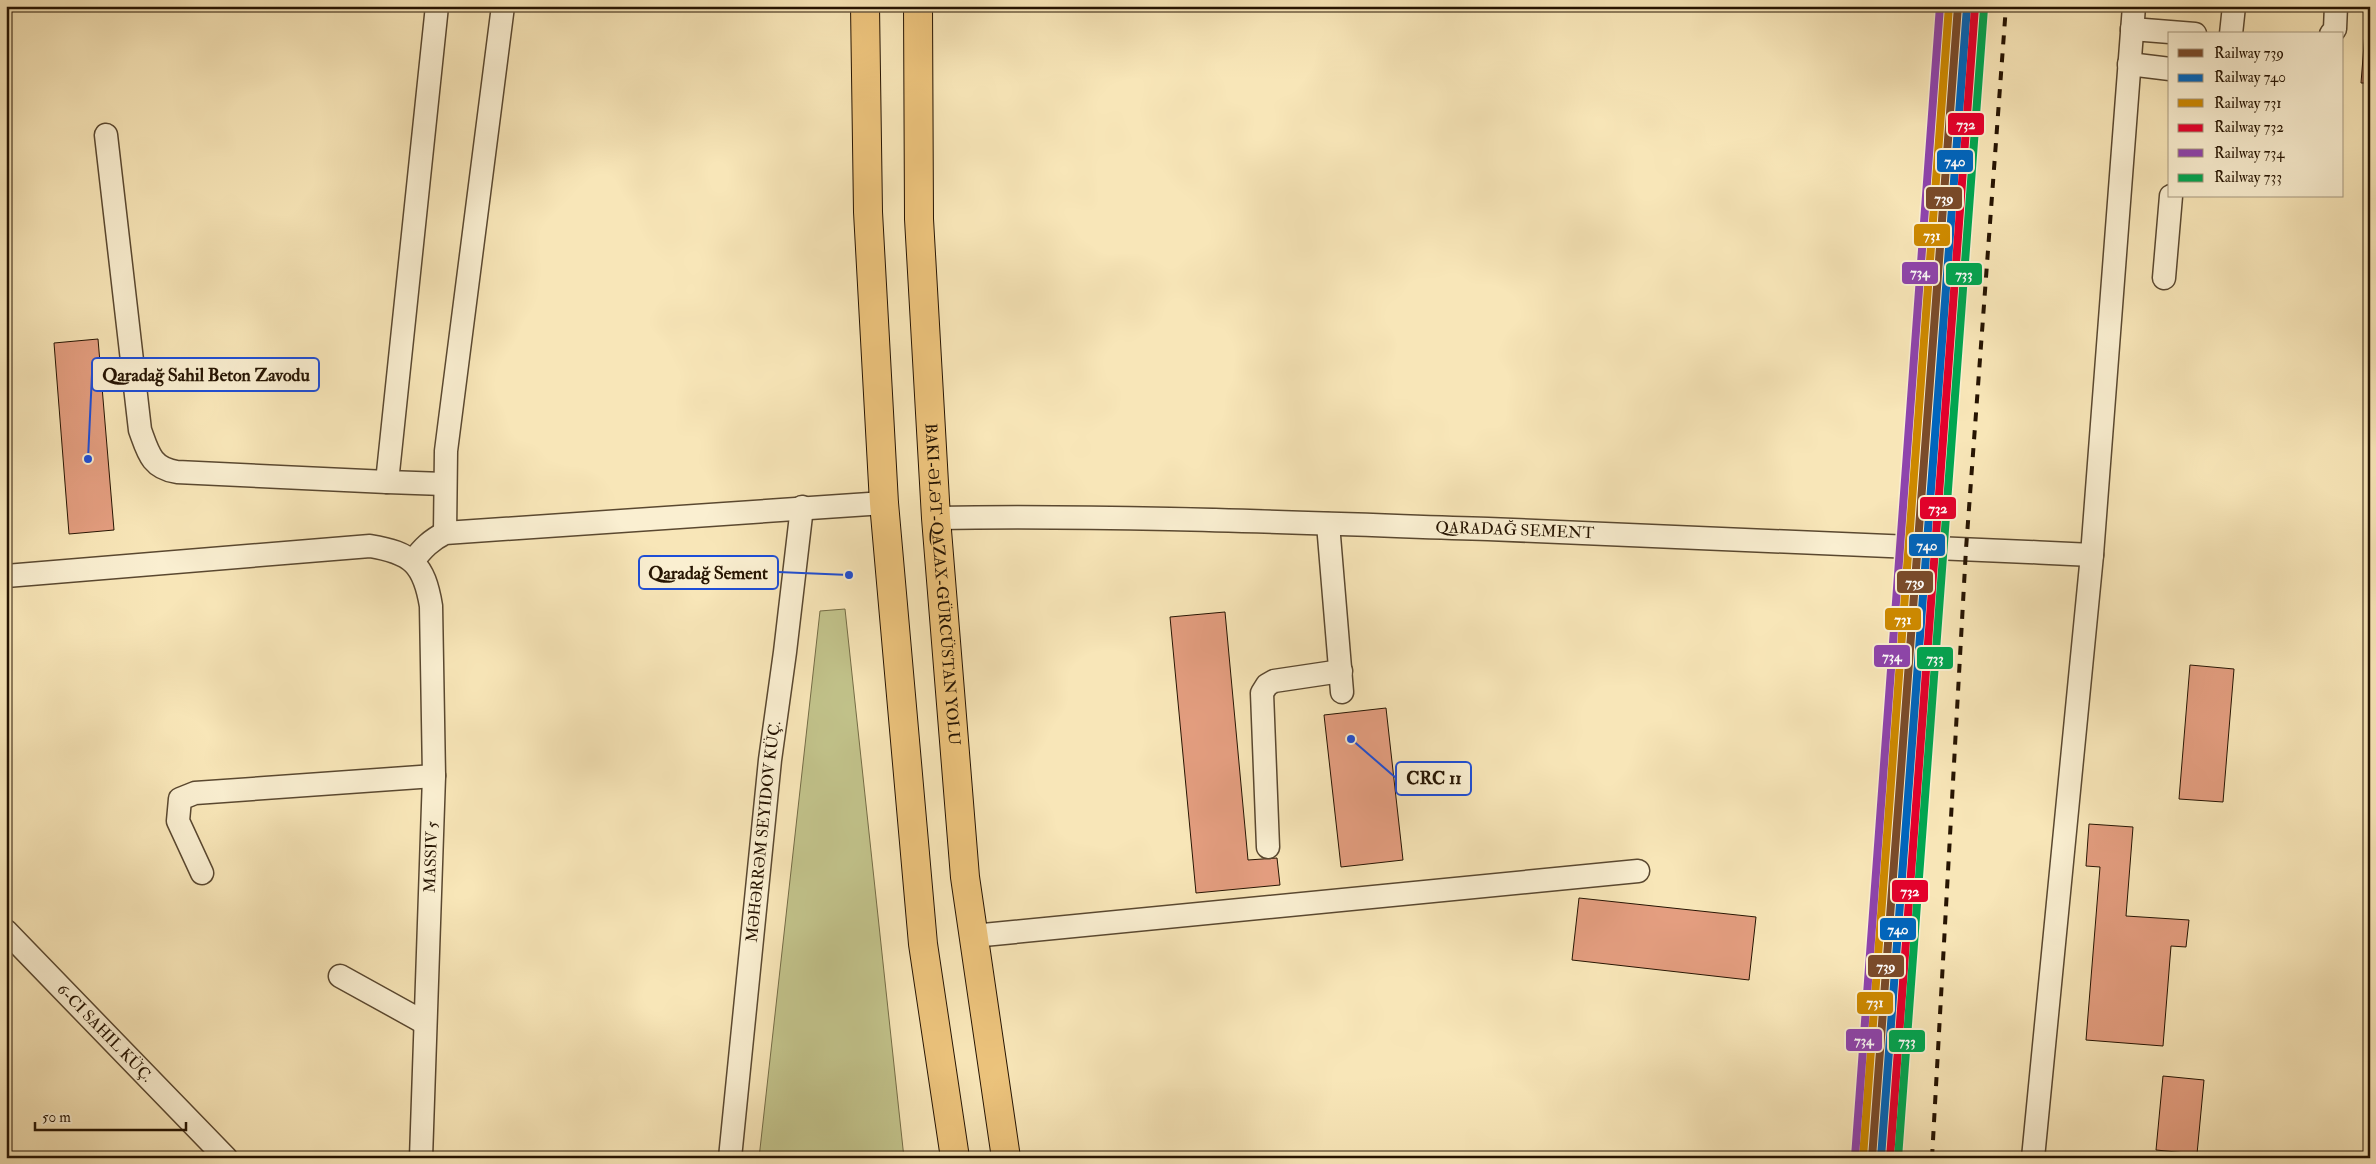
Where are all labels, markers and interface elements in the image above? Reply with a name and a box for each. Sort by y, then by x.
legend [2168,32,2344,198]
text: Railway 739 [2214,44,2284,63]
text: Railway 740 [2214,68,2286,87]
text: Railway 731 [2214,94,2282,113]
line badge: 732 [1947,112,1985,136]
text: 732 [1957,116,1975,133]
text: Railway 732 [2214,118,2284,137]
text: Railway 734 [2214,144,2285,163]
line badge: 740 [1936,149,1974,173]
text: 740 [1945,153,1965,170]
text: Railway 733 [2214,168,2282,187]
line badge: 739 [1925,186,1963,210]
text: 739 [1935,190,1953,207]
line badge: 731 [1913,223,1951,247]
text: 731 [1924,227,1940,244]
line badge: 734 [1901,261,1939,285]
line badge: 733 [1945,262,1983,286]
text: 734 [1910,264,1931,281]
text: 733 [1955,266,1973,283]
callout: Qaradağ Sahil Beton Zavodu [92,358,319,391]
text: Qaradağ Sahil Beton Zavodu [102,364,310,387]
street label: BAKI-ƏLƏT-QAZAX-GÜRCÜSTAN YOLU [921,423,964,747]
line badge: 732 [1919,496,1957,520]
text: 732 [1929,500,1947,517]
street label: QARADAĞ SEMENT [1435,517,1595,543]
line badge: 740 [1908,533,1946,557]
text: 740 [1917,537,1937,554]
callout: Qaradağ Sement [639,556,778,589]
text: Qaradağ Sement [648,562,768,585]
line badge: 739 [1896,570,1934,594]
text: 739 [1906,574,1924,591]
line badge: 731 [1884,607,1922,631]
text: 731 [1895,611,1911,628]
line badge: 734 [1873,644,1911,668]
line badge: 733 [1916,646,1954,670]
text: 734 [1882,648,1903,665]
text: 733 [1926,650,1944,667]
street label: MƏHƏRRƏM SEYIDOV KÜÇ. [742,720,785,943]
callout: CRC 11 [1396,762,1471,795]
text: CRC 11 [1406,767,1462,790]
street label: MASSIV 5 [420,821,442,893]
line badge: 732 [1891,879,1929,903]
text: 732 [1901,883,1919,900]
line badge: 740 [1879,917,1917,941]
text: 740 [1888,921,1908,938]
line badge: 739 [1867,954,1905,978]
text: 739 [1877,958,1895,975]
street label: 6-CI SAHIL KÜÇ. [53,980,157,1086]
line badge: 731 [1856,991,1894,1015]
text: 731 [1867,994,1883,1011]
line badge: 734 [1845,1028,1883,1052]
line badge: 733 [1888,1029,1926,1053]
text: 734 [1854,1032,1875,1049]
text: 733 [1898,1033,1916,1050]
scale bar [35,1099,186,1131]
text: 50 m [42,1108,71,1127]

